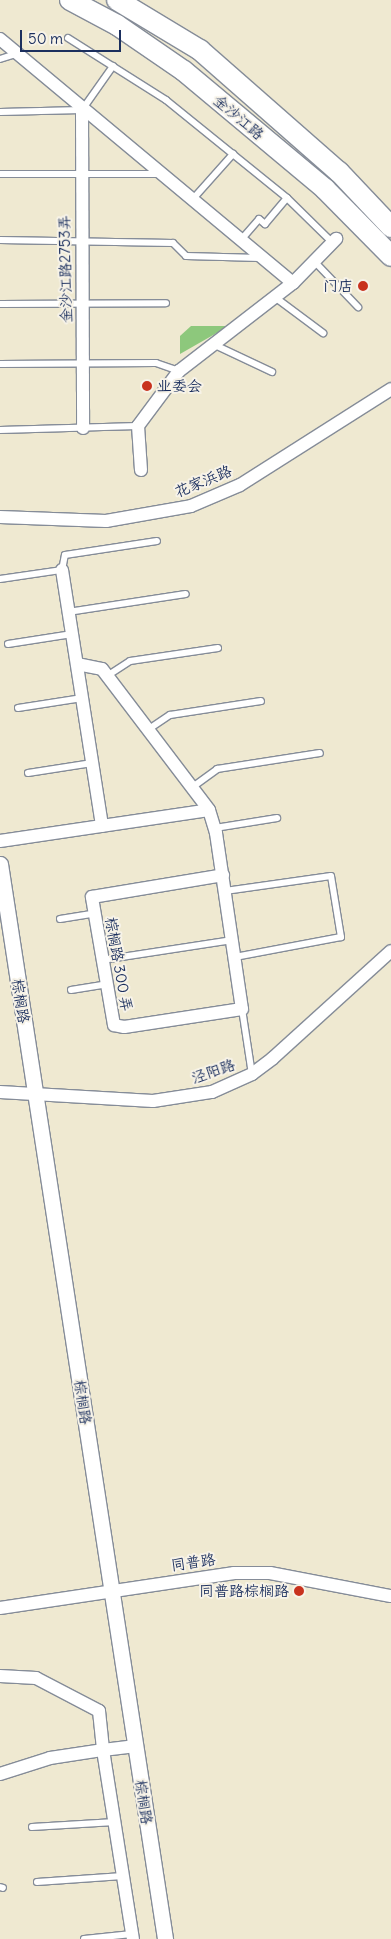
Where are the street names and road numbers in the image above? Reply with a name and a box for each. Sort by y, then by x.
street label: 金沙江路 [210,91,268,143]
street label: 金沙江路2753弄 [55,215,75,323]
street label: 花家浜路 [172,461,234,501]
street label: 棕榈路 300 弄 [102,915,136,1013]
street label: 棕榈路 [9,977,33,1025]
street label: 泾阳路 [189,1055,237,1087]
street label: 棕榈路 [71,1378,95,1426]
street label: 同普路 [169,1550,217,1574]
street label: 棕榈路 [132,1778,156,1826]

